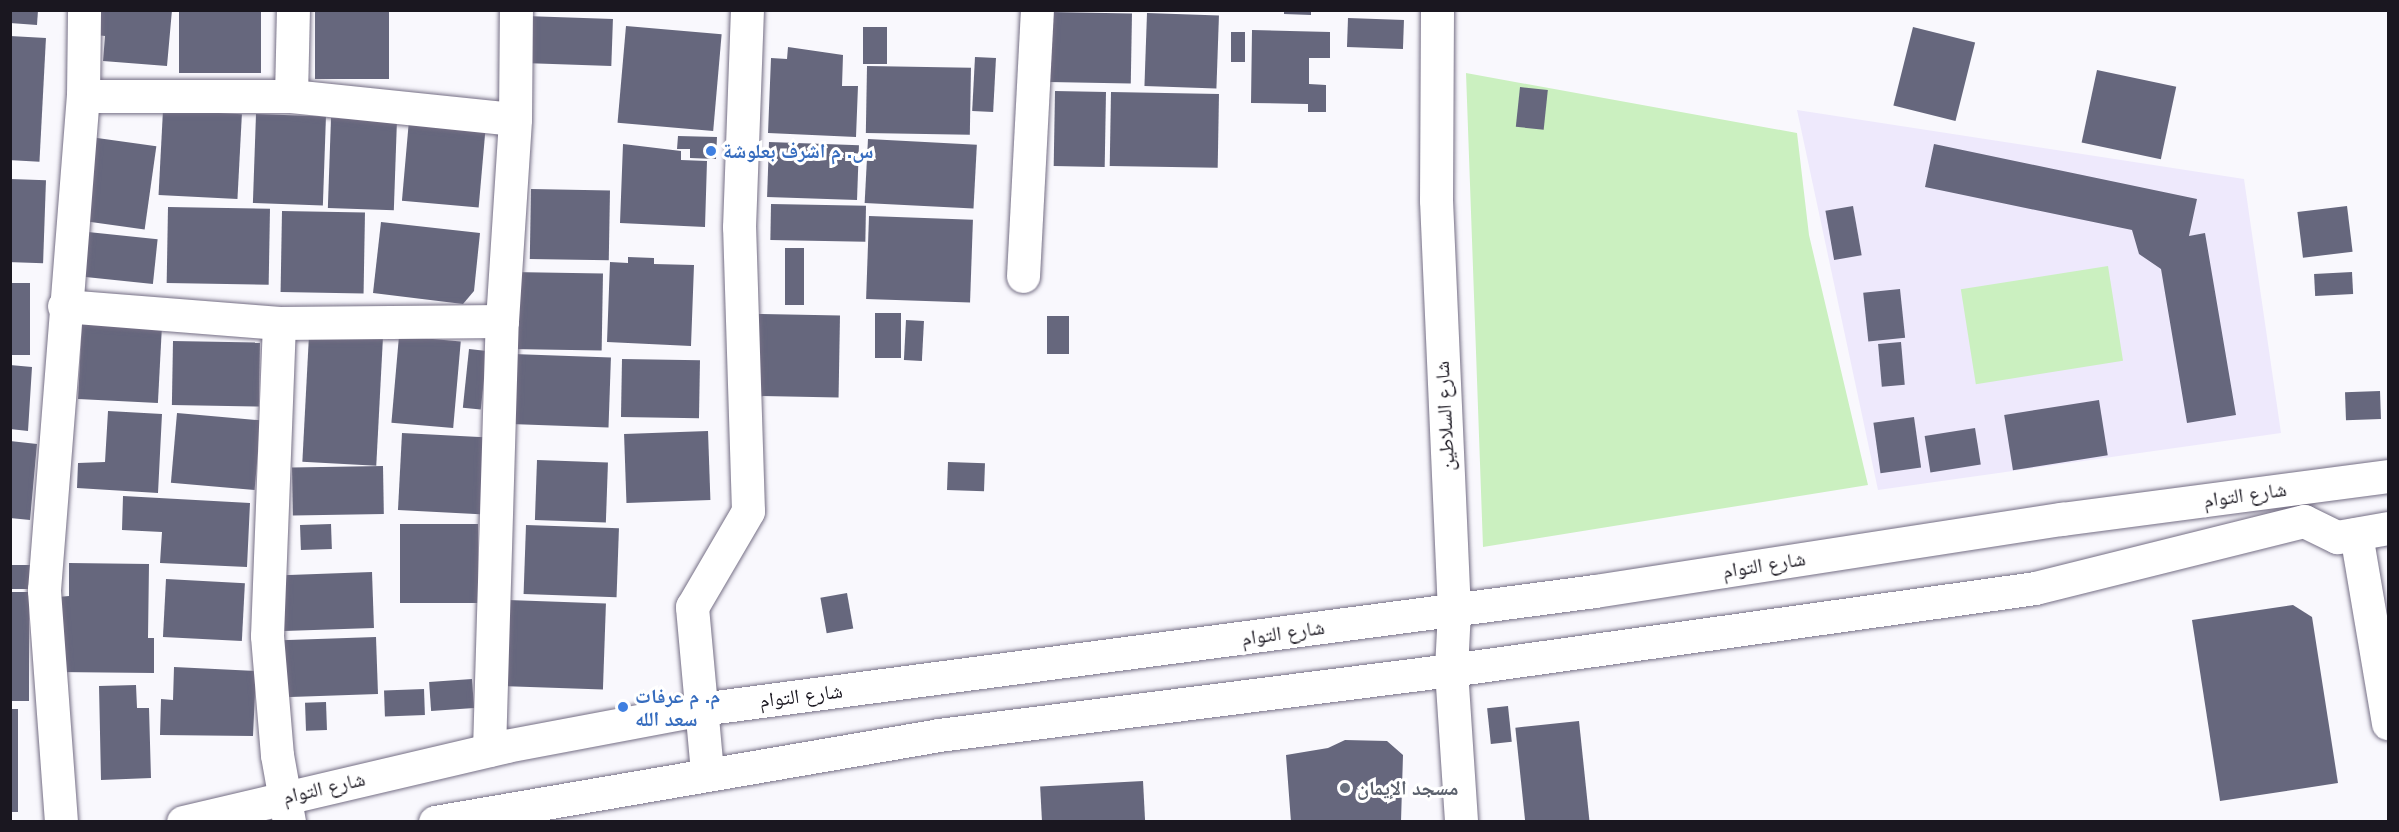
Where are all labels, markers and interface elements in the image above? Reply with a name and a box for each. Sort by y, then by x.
place label: س. م اشرف بعلوشة [723,139,873,163]
marker: س. م اشرف بعلوشة [704,144,718,158]
street label: شارع السلاطين [1430,360,1460,472]
street label: شارع التوام [2202,477,2288,513]
street label: شارع التوام [1721,547,1807,583]
street label: شارع التوام [1240,615,1326,651]
street label: شارع التوام [758,679,844,713]
place label: م. م عرفات سعد الله [635,684,720,731]
marker: م. م عرفات سعد الله [616,700,630,714]
street label: شارع التوام [281,767,367,809]
place label: مسجد الإيمان [1357,776,1458,800]
marker: مسجد الإيمان [1338,781,1352,795]

